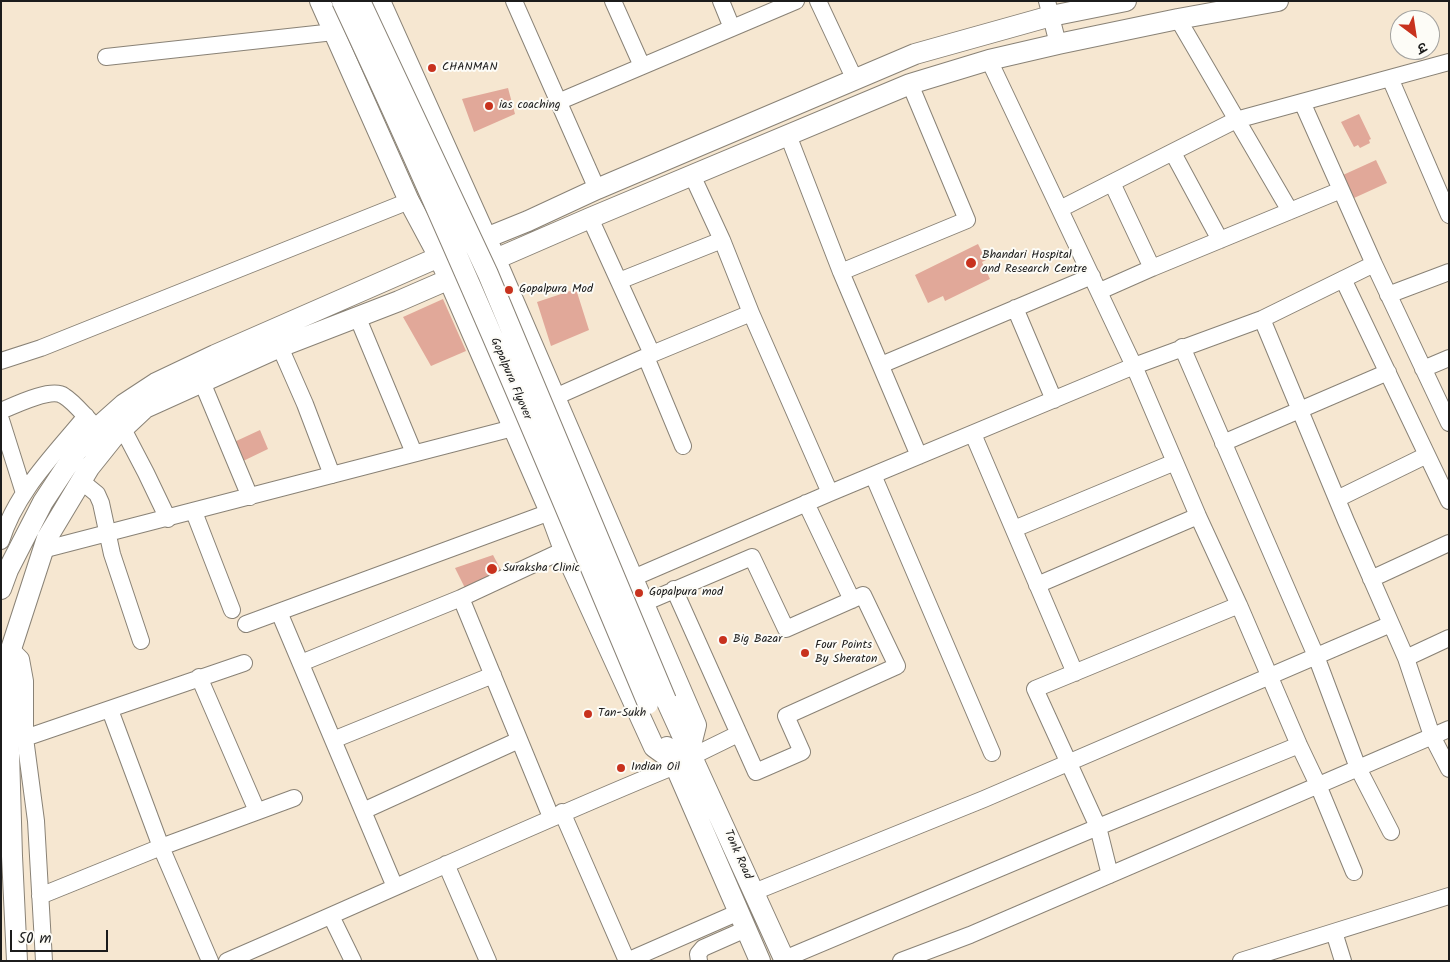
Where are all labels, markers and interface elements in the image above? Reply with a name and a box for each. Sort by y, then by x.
north arrow [1390,10,1440,60]
text: उ [1413,35,1432,59]
place label: CHANMAN [442,61,498,75]
marker: CHANMAN [426,62,438,74]
place label: ias coaching [499,99,561,113]
marker: ias coaching [483,100,495,112]
place label: Bhandari Hospital and Research Centre [982,249,1087,277]
marker: Bhandari Hospital and Research Centre [964,256,978,270]
place label: Gopalpura Mod [519,283,593,297]
marker: Gopalpura Mod [503,284,515,296]
street label: Gopalpura Flyover [486,336,534,422]
marker: Suraksha Clinic [485,562,499,576]
place label: Suraksha Clinic [503,562,580,576]
place label: Gopalpura mod [649,586,723,600]
marker: Gopalpura mod [633,587,645,599]
place label: Big Bazar [733,633,782,647]
marker: Big Bazar [717,634,729,646]
place label: Four Points By Sheraton [815,639,877,667]
marker: Four Points By Sheraton [799,647,811,659]
place label: Tan-Sukh [598,707,646,721]
marker: Tan-Sukh [582,708,594,720]
place label: Indian Oil [631,761,680,775]
marker: Indian Oil [615,762,627,774]
street label: Tonk Road [720,828,754,882]
scale bar [12,920,110,952]
text: 50 m [18,927,52,951]

